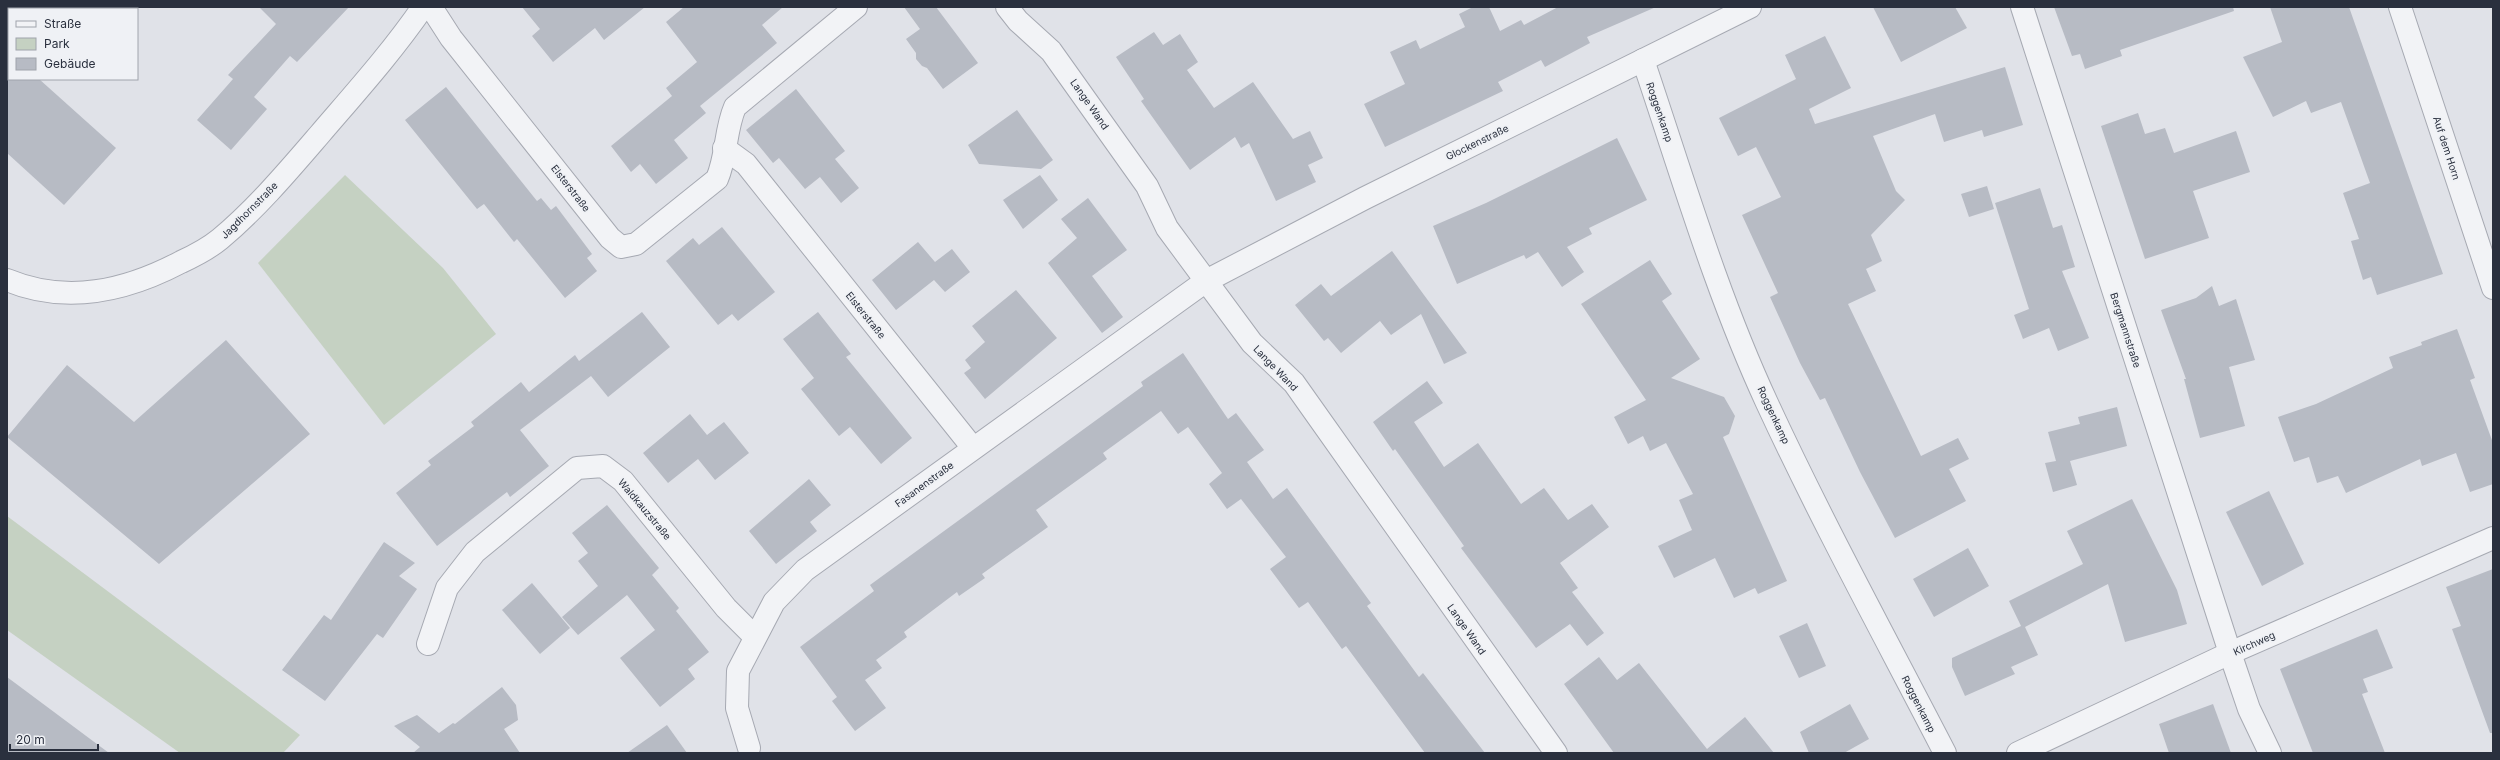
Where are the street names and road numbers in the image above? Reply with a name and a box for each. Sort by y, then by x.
street label: Lange Wand [1068,76,1112,132]
street label: Roggenkamp [1644,81,1676,143]
street label: Auf dem Horn [2431,115,2463,181]
street label: Glockenstraße [1444,122,1511,162]
street label: Elsterstraße [549,162,593,214]
street label: Jagdhornstraße [218,179,280,241]
street label: Elsterstraße [844,289,889,341]
street label: Bergmannstraße [2108,291,2144,369]
street label: Lange Wand [1251,343,1301,393]
street label: Roggenkamp [1755,384,1793,446]
street label: Fasanenstraße [892,459,956,509]
street label: Waldkauzstraße [616,476,674,542]
street label: Lange Wand [1445,601,1489,657]
street label: Kirchweg [2231,628,2277,658]
street label: Roggenkamp [1900,674,1938,734]

